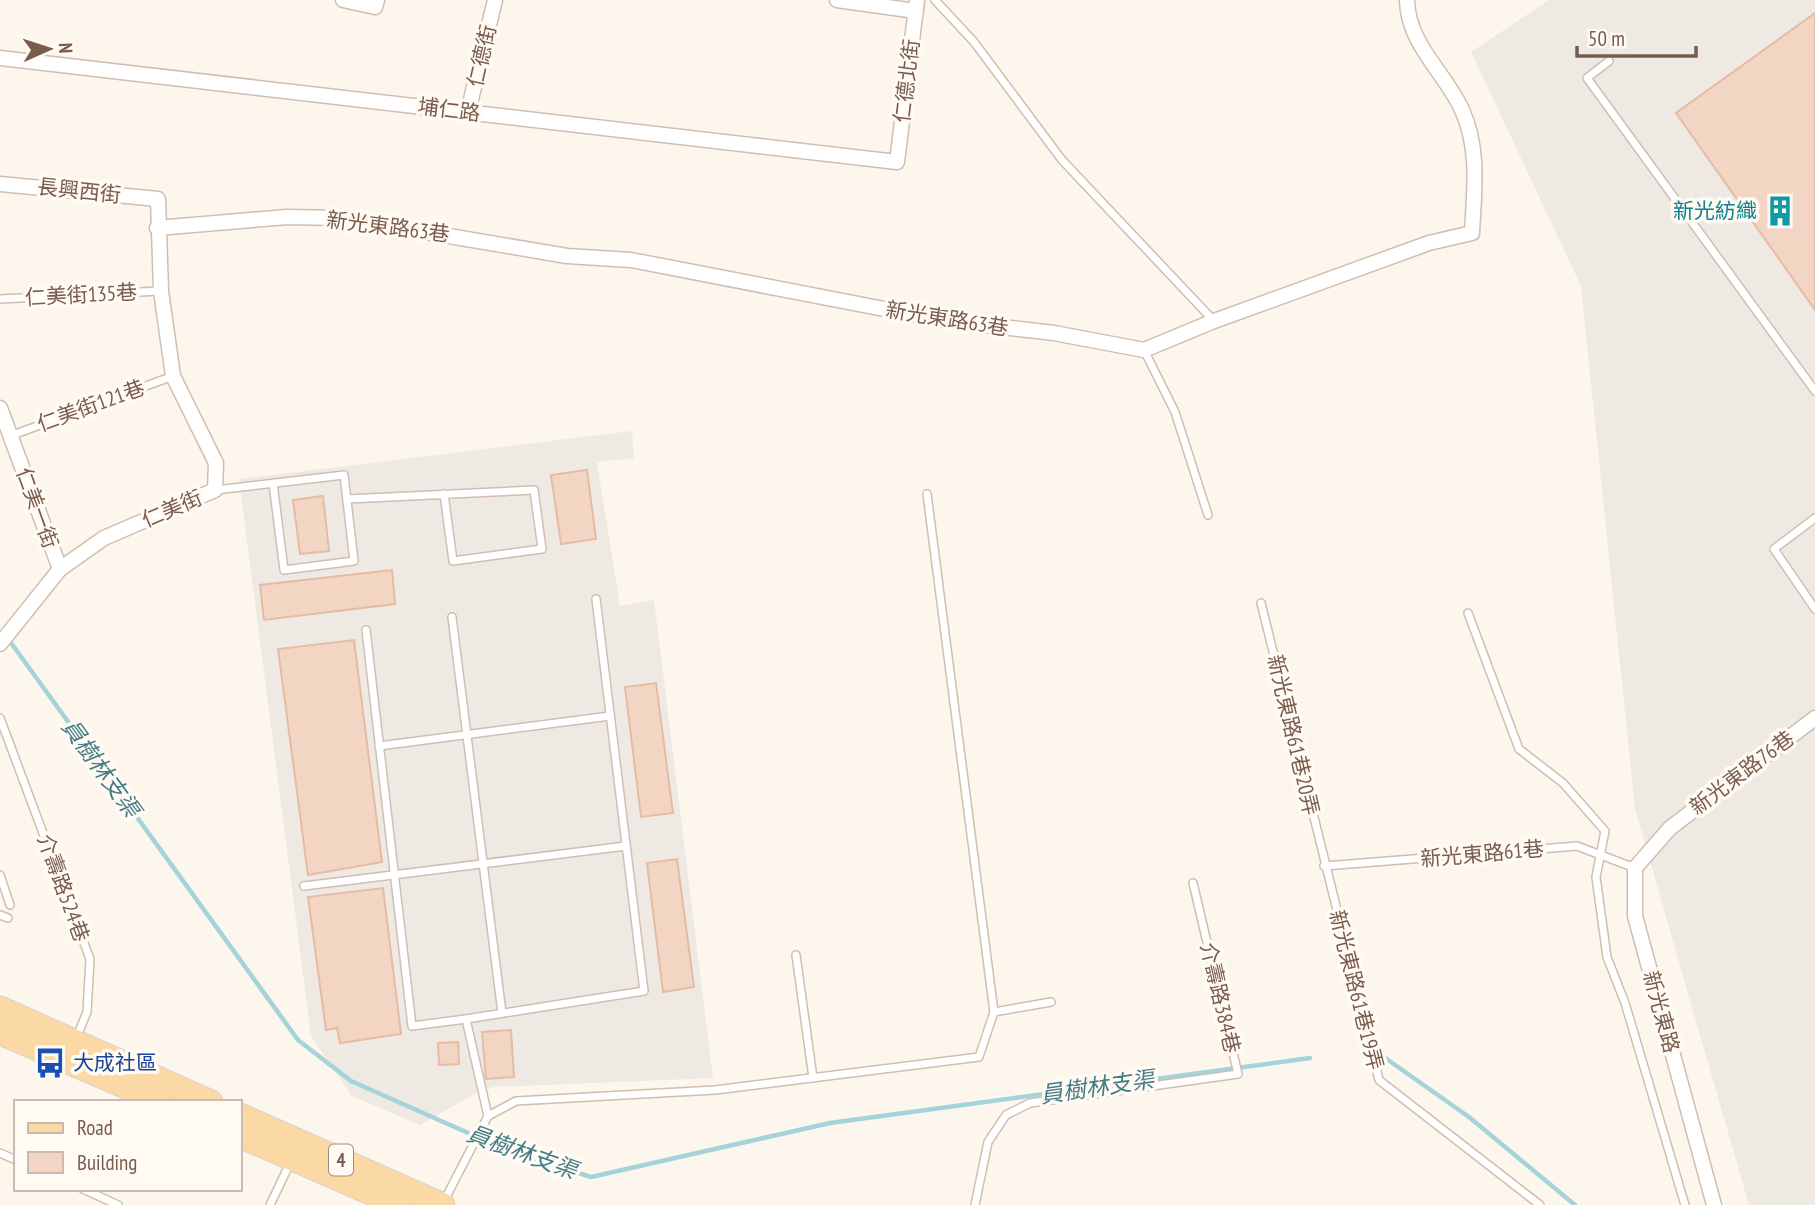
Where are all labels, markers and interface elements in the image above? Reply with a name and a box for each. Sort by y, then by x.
north arrow [14,14,84,84]
scale bar [1577,14,1696,58]
street label: 仁德街 [461,22,502,90]
text: 50 m [1588,25,1625,52]
street label: 仁德北街 [888,38,925,124]
text: N [54,42,78,54]
street label: 埔仁路 [416,92,482,127]
street label: 長興西街 [36,173,122,208]
building icon: 新光紡織 [1763,194,1797,228]
place label: 新光紡織 [1673,197,1757,224]
street label: 新光東路63巷 [325,206,451,247]
street label: 仁美街135巷 [24,278,138,311]
street label: 新光東路63巷 [884,295,1010,342]
street label: 仁美街121巷 [33,374,148,437]
street label: 仁美一街 [10,464,65,552]
street label: 仁美街 [138,484,206,533]
street label: 新光東路61巷20弄 [1262,652,1325,818]
water label: 員樹林支渠 [56,713,149,825]
street label: 新光東路76巷 [1684,725,1799,821]
street label: 介壽路524巷 [32,830,95,945]
street label: 新光東路61巷 [1419,835,1545,872]
street label: 新光東路61巷19弄 [1324,907,1389,1073]
street label: 介壽路384巷 [1195,940,1246,1056]
street label: 新光東路 [1638,968,1685,1056]
bus stop icon: 大成社區 [33,1046,67,1080]
place label: 大成社區 [73,1049,157,1076]
water label: 員樹林支渠 [1038,1064,1159,1109]
legend [14,1100,242,1191]
text: Road [77,1114,113,1141]
water label: 員樹林支渠 [463,1118,584,1186]
road number: 4 [329,1144,353,1176]
text: Building [77,1149,137,1176]

